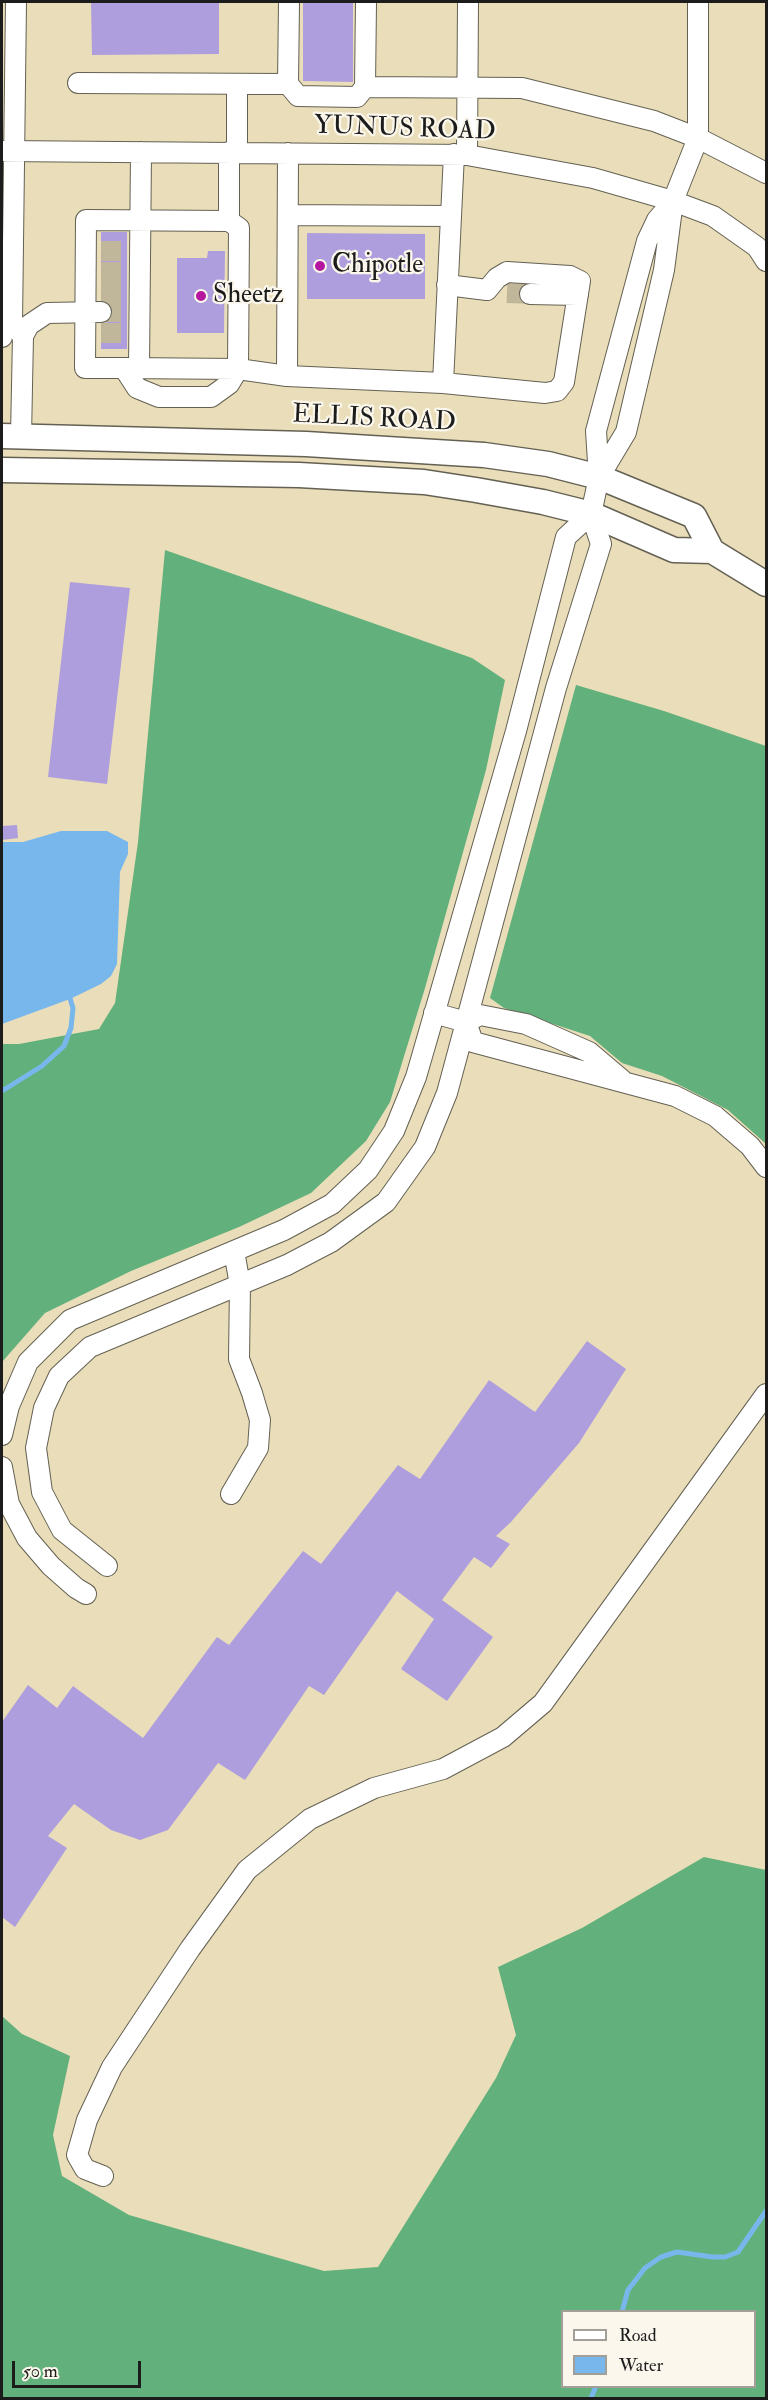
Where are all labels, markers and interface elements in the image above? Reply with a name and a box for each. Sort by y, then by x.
street label: YUNUS ROAD [314,111,496,149]
place label: Chipotle [332,250,423,282]
marker: Chipotle [313,259,327,273]
place label: Sheetz [213,280,284,312]
marker: Sheetz [194,289,208,303]
street label: ELLIS ROAD [292,400,456,440]
legend [561,2310,756,2388]
text: Road [619,2324,657,2347]
scale bar [15,2349,144,2387]
text: Water [619,2354,663,2377]
text: 50 m [23,2360,58,2383]

